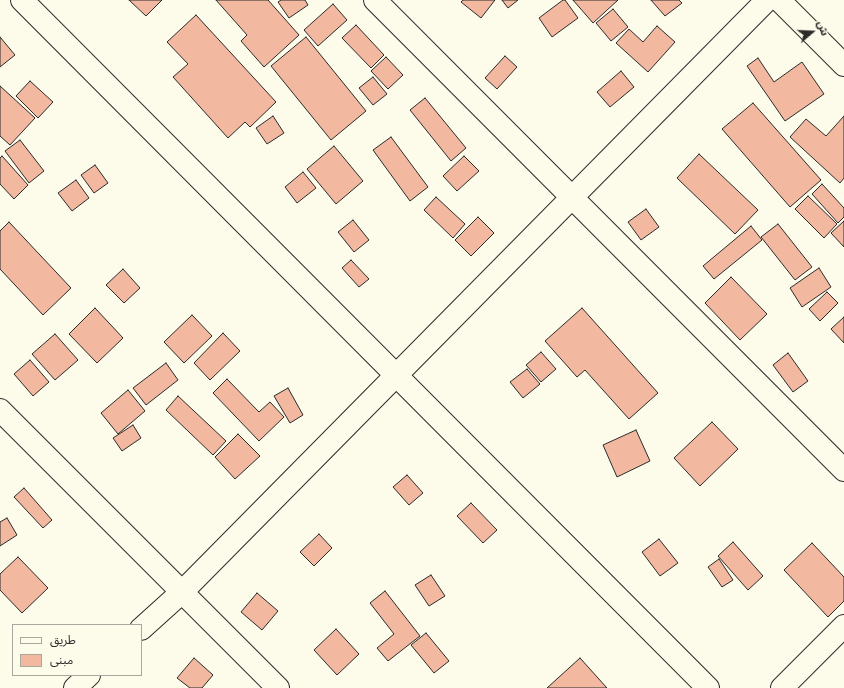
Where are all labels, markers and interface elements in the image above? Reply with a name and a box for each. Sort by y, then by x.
north arrow [792,12,832,52]
text: ش [815,19,832,37]
legend [12,624,142,676]
text: طريق [50,632,76,646]
text: مبنى [50,652,73,666]

